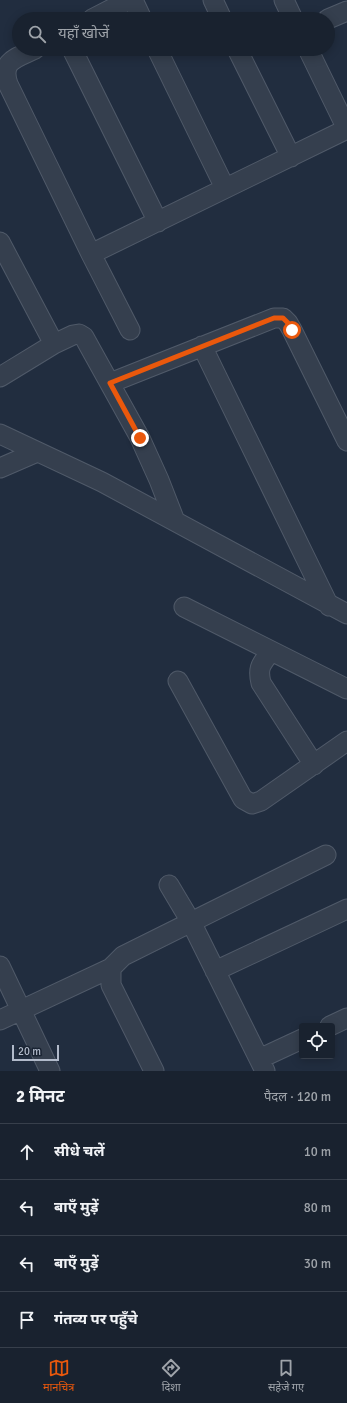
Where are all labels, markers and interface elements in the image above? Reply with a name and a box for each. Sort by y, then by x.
search box [12,12,335,56]
icon: search [26,23,48,45]
text: यहाँ खोजें [58,24,109,42]
route start [283,321,301,339]
route end [131,429,149,447]
map controls [299,1023,335,1059]
button: locate [299,1023,335,1059]
scale bar [12,1043,59,1062]
text: 20 m [18,1045,41,1058]
text: 2 मिनट [16,1086,65,1107]
text: पैदल · 120 m [264,1089,331,1105]
icon: ahead [16,1141,38,1163]
text: सीधे चलें [54,1142,105,1160]
text: 10 m [304,1144,331,1160]
icon: left [16,1197,38,1219]
text: बाएँ मुड़ें [54,1198,98,1216]
text: 80 m [304,1200,331,1216]
icon: left [16,1253,38,1275]
text: बाएँ मुड़ें [54,1254,98,1272]
text: 30 m [304,1256,331,1272]
icon: arrive [16,1309,38,1331]
text: गंतव्य पर पहुँचे [54,1310,138,1328]
tab: मानचित्र [43,1357,74,1395]
tab: दिशा [160,1357,182,1395]
tab: सहेजे गए [268,1357,304,1395]

